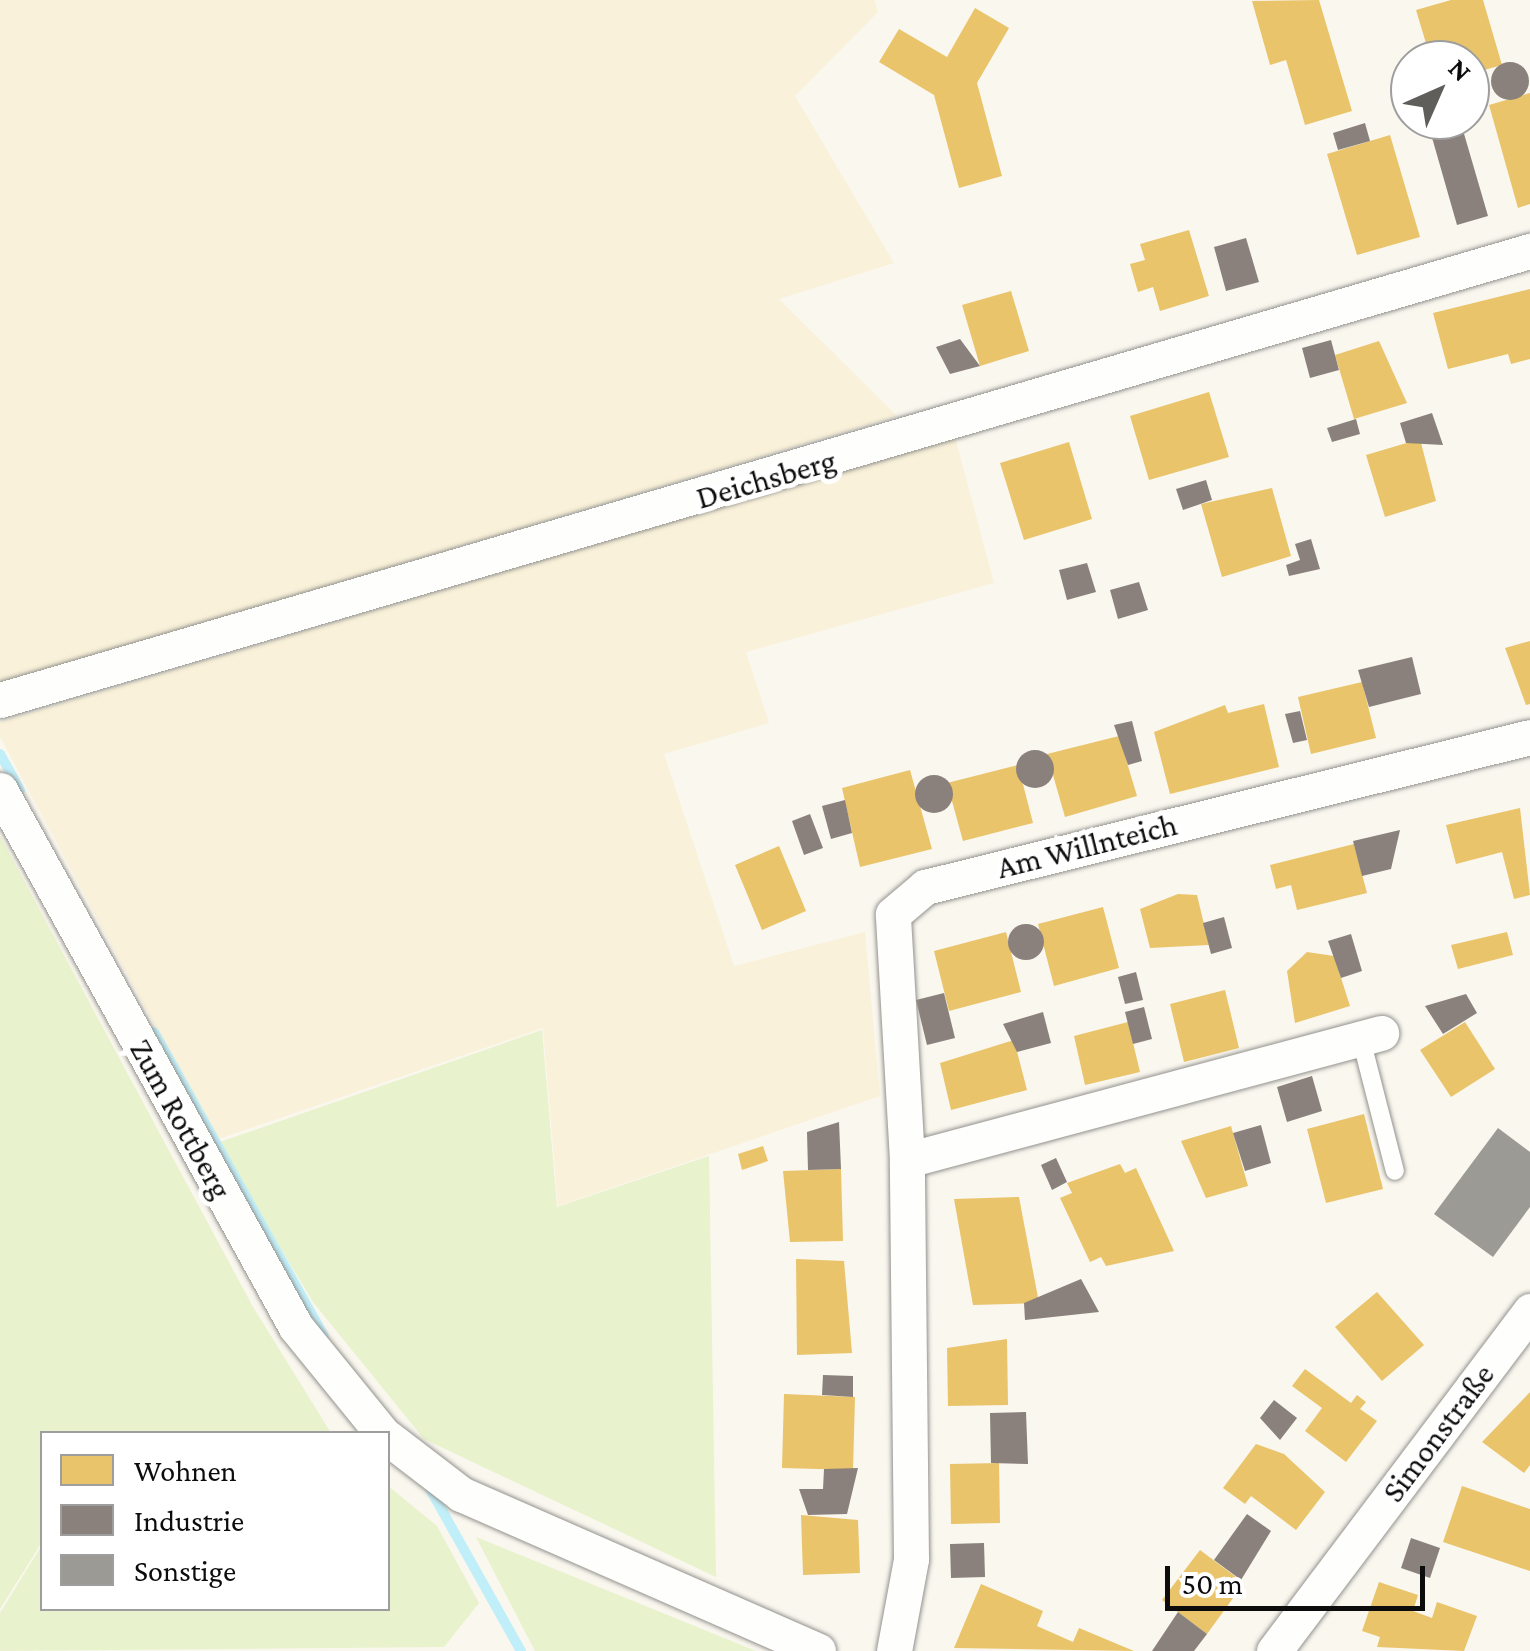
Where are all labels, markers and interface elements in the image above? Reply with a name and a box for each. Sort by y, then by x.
north arrow [1390,40,1490,140]
text: N [1442,52,1478,88]
street label: Deichsberg [692,441,840,517]
street label: Am Willnteich [993,805,1181,887]
street label: Zum Rottberg [121,1033,241,1205]
street label: Simonstraße [1374,1356,1502,1510]
legend [40,1431,390,1611]
text: Wohnen [134,1454,237,1487]
text: Industrie [134,1504,244,1537]
scale bar [1170,1546,1430,1608]
text: Sonstige [134,1554,236,1587]
text: 50 m [1182,1567,1243,1600]

